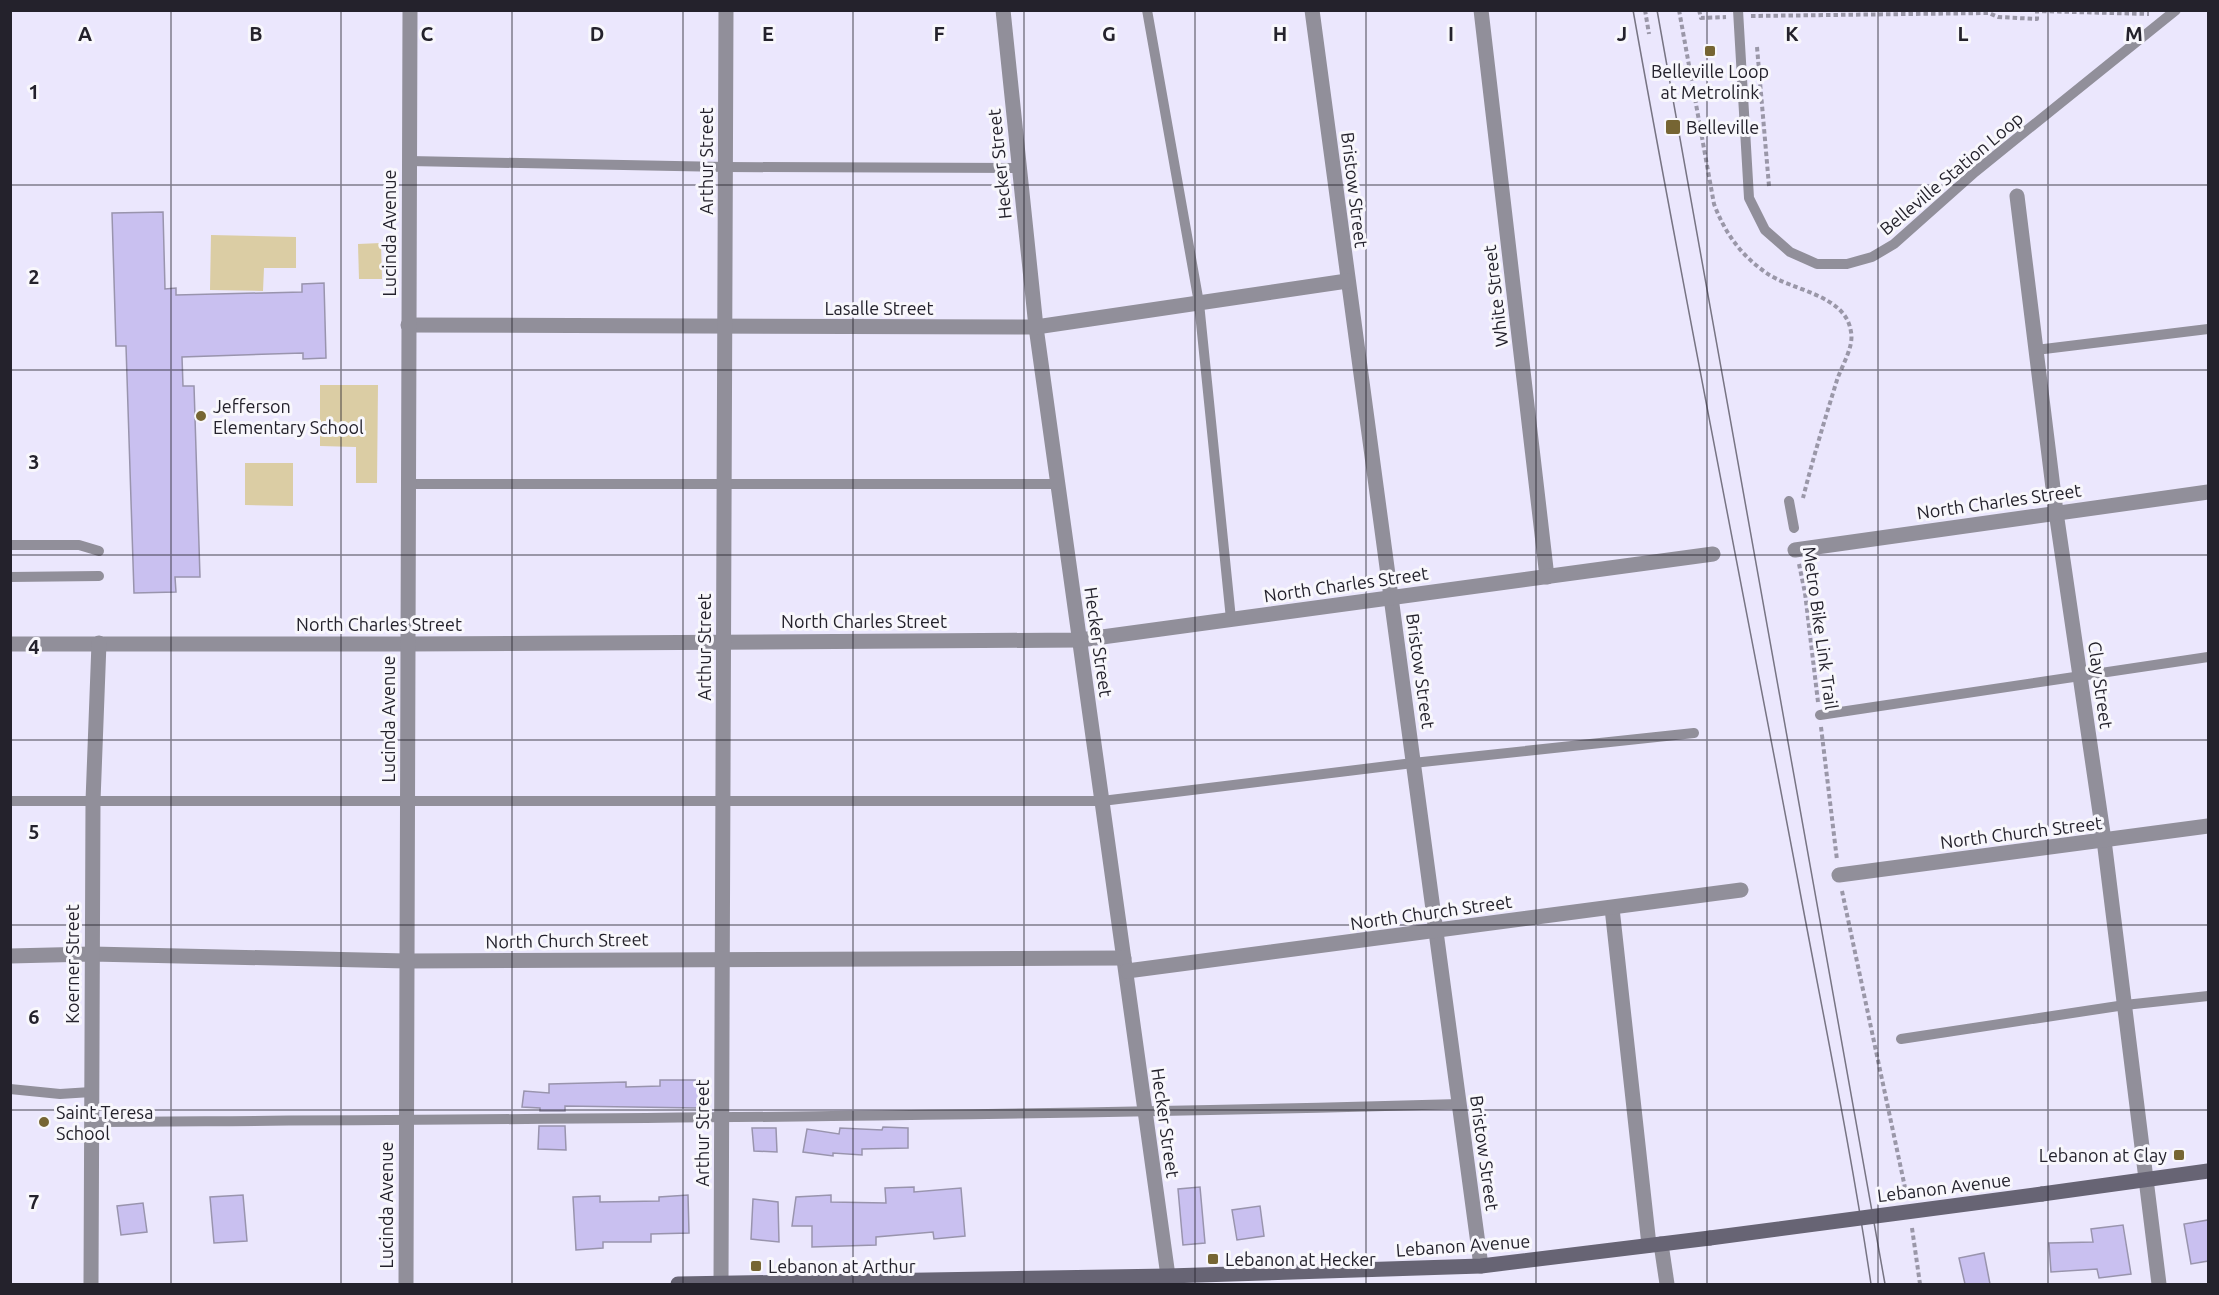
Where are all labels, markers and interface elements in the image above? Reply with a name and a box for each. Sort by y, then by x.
text: A [78,22,92,45]
text: B [249,22,263,45]
text: C [421,22,434,45]
text: D [590,22,604,45]
text: E [762,22,774,45]
text: F [933,22,945,45]
text: G [1102,22,1116,45]
text: H [1273,22,1287,45]
text: I [1448,22,1454,45]
text: J [1617,22,1627,45]
text: K [1785,22,1799,45]
text: L [1958,22,1969,45]
text: M [2125,22,2143,45]
marker: Belleville Loop at Metrolink [1703,44,1717,58]
place label: Belleville Loop at Metrolink [1651,61,1769,102]
text: 1 [28,80,40,103]
street label: Arthur Street [696,107,716,215]
street label: Belleville Station Loop [1876,107,2026,239]
street label: Hecker Street [983,108,1015,220]
place label: Belleville [1686,117,1759,137]
marker: Belleville [1664,118,1682,136]
street label: Bristow Street [1338,131,1372,249]
street label: Lucinda Avenue [379,169,399,297]
street label: White Street [1479,244,1511,348]
text: 2 [28,265,40,288]
street label: Lasalle Street [824,298,934,318]
place label: Jefferson Elementary School [213,396,364,437]
marker: Jefferson Elementary School [194,409,208,423]
text: 3 [28,450,40,473]
street label: North Charles Street [1915,480,2083,522]
street label: Metro Bike Link Trail [1800,545,1842,711]
street label: North Charles Street [1262,563,1430,605]
street label: Hecker Street [1081,586,1117,698]
street label: Arthur Street [694,593,714,701]
street label: North Charles Street [781,611,947,631]
street label: Bristow Street [1403,612,1439,730]
street label: North Charles Street [296,614,462,634]
text: 4 [28,635,40,658]
street label: Clay Street [2085,640,2117,730]
street label: Lucinda Avenue [378,655,398,783]
street label: North Church Street [1939,812,2103,852]
text: 5 [28,820,40,843]
street label: North Church Street [1349,891,1513,933]
street label: Koerner Street [62,904,82,1024]
street label: North Church Street [485,929,649,951]
text: 6 [28,1005,40,1028]
street label: Hecker Street [1148,1067,1184,1179]
street label: Arthur Street [692,1079,712,1187]
street label: Bristow Street [1467,1094,1503,1212]
place label: Saint Teresa School [56,1102,153,1143]
marker: Saint Teresa School [37,1115,51,1129]
street label: Lucinda Avenue [376,1141,396,1269]
place label: Lebanon at Clay [2039,1145,2167,1165]
marker: Lebanon at Clay [2172,1148,2186,1162]
street label: Lebanon Avenue [1876,1169,2012,1205]
text: 7 [28,1190,40,1213]
street label: Lebanon Avenue [1395,1230,1531,1260]
place label: Lebanon at Hecker [1225,1249,1376,1269]
marker: Lebanon at Hecker [1206,1252,1220,1266]
place label: Lebanon at Arthur [768,1256,916,1276]
marker: Lebanon at Arthur [749,1259,763,1273]

